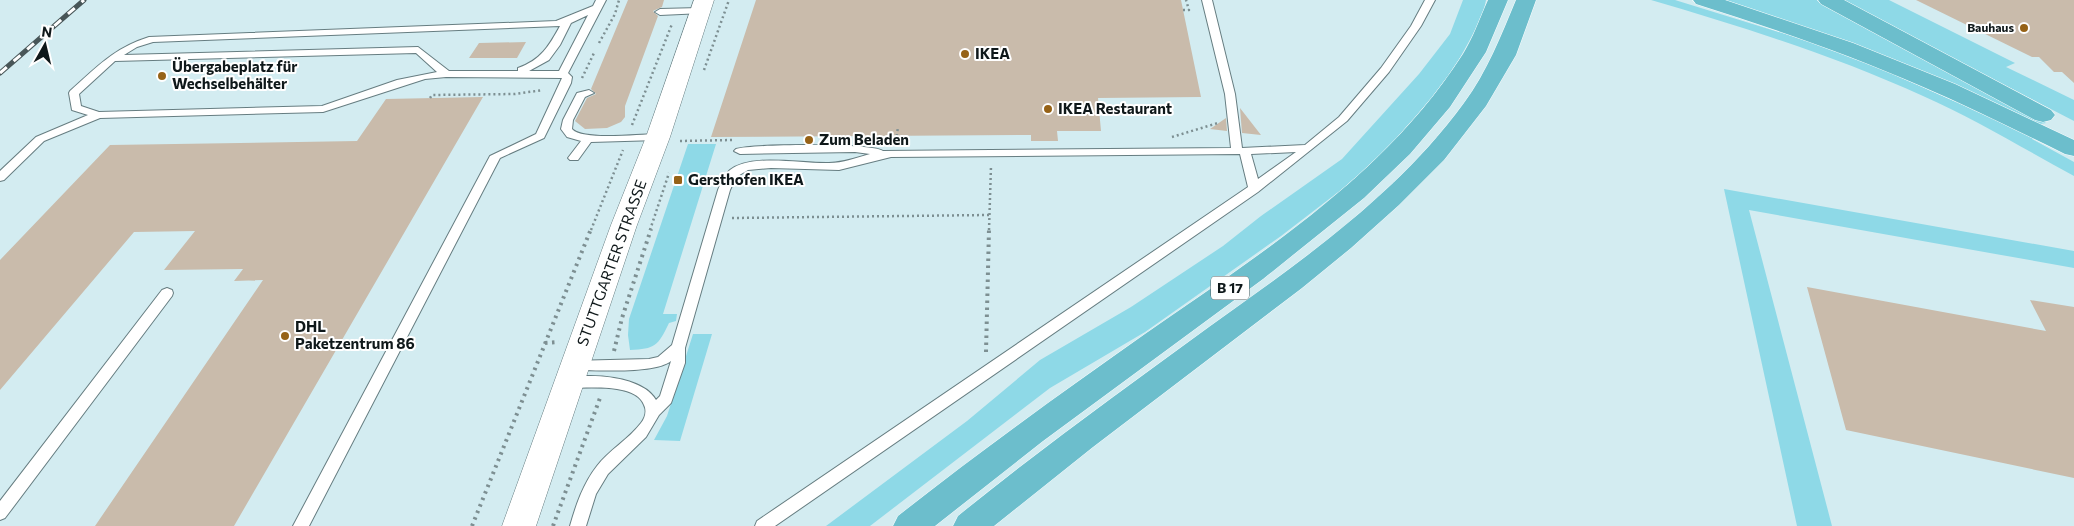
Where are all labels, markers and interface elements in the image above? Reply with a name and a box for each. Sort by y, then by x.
north arrow [20,20,70,70]
place label: Bauhaus [1967,20,2014,34]
text: N [40,22,53,41]
marker: Bauhaus [2018,22,2030,34]
place label: IKEA [975,44,1010,62]
marker: IKEA [959,48,971,60]
place label: Übergabeplatz für Wechselbehälter [172,57,297,92]
marker: Übergabeplatz für Wechselbehälter [156,70,168,82]
place label: IKEA Restaurant [1058,99,1172,117]
marker: IKEA Restaurant [1042,103,1054,115]
place label: Zum Beladen [819,130,909,148]
marker: Zum Beladen [803,134,815,146]
place label: Gersthofen IKEA [688,170,804,188]
marker: Gersthofen IKEA [672,174,684,186]
street label: STUTTGARTER STRASSE [573,177,650,348]
road number: B 17 [1211,276,1249,300]
place label: DHL Paketzentrum 86 [295,317,415,352]
marker: DHL Paketzentrum 86 [279,330,291,342]

